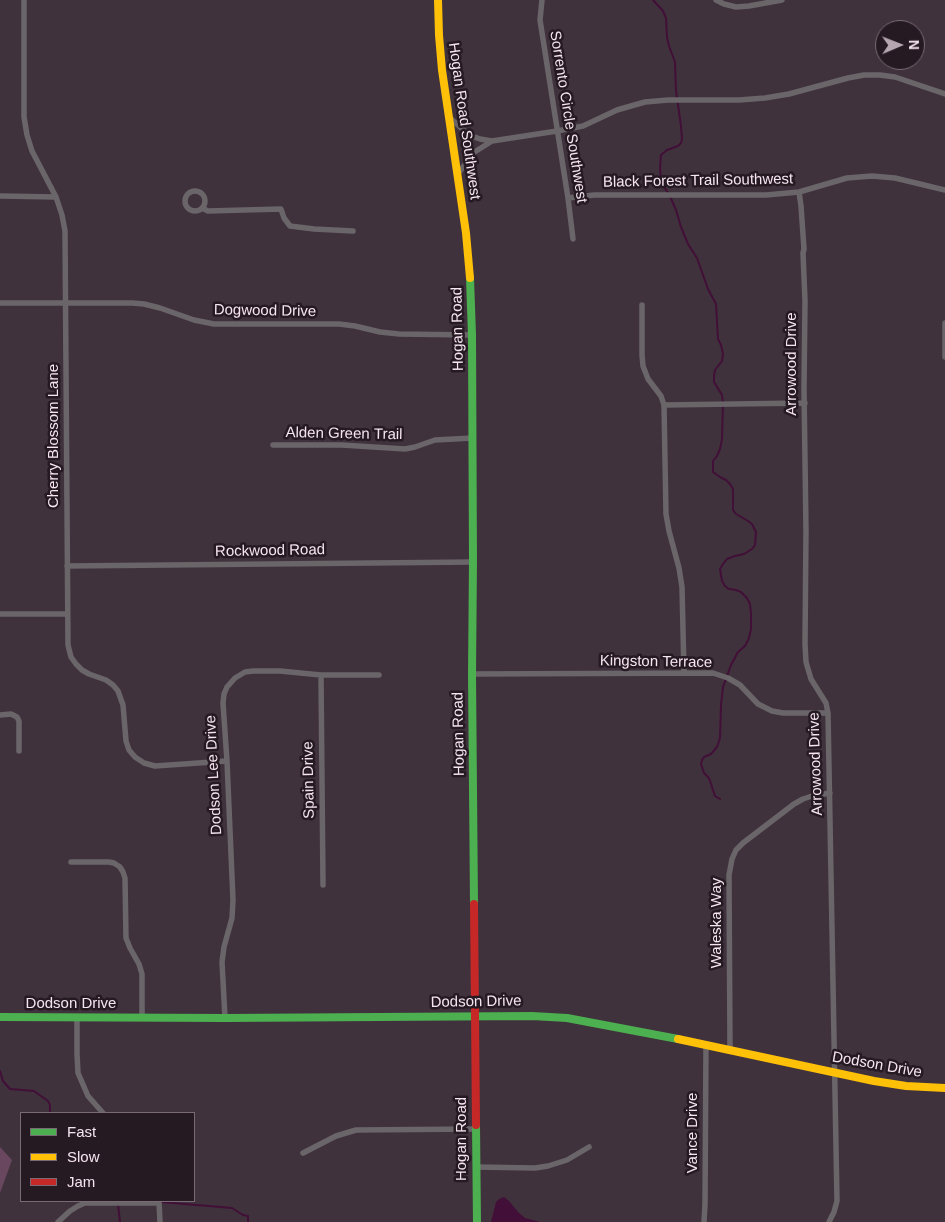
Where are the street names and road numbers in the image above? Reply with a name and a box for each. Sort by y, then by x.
street label: Sorrento Circle Southwest [545,30,591,204]
street label: Hogan Road Southwest [444,41,484,201]
street label: Black Forest Trail Southwest [603,170,793,192]
street label: Hogan Road [448,287,468,371]
street label: Dogwood Drive [214,301,316,321]
street label: Arrowood Drive [783,312,801,416]
street label: Cherry Blossom Lane [45,364,63,508]
street label: Alden Green Trail [285,424,403,444]
street label: Rockwood Road [215,541,325,561]
street label: Kingston Terrace [600,652,712,672]
street label: Hogan Road [449,692,469,776]
street label: Arrowood Drive [805,712,827,816]
street label: Dodson Lee Drive [202,715,226,835]
street label: Spain Drive [299,741,319,819]
street label: Waleska Way [708,878,726,968]
street label: Dodson Drive [430,992,522,1012]
street label: Dodson Drive [26,995,116,1013]
street label: Dodson Drive [831,1048,923,1082]
street label: Vance Drive [684,1093,702,1173]
street label: Hogan Road [453,1097,471,1181]

